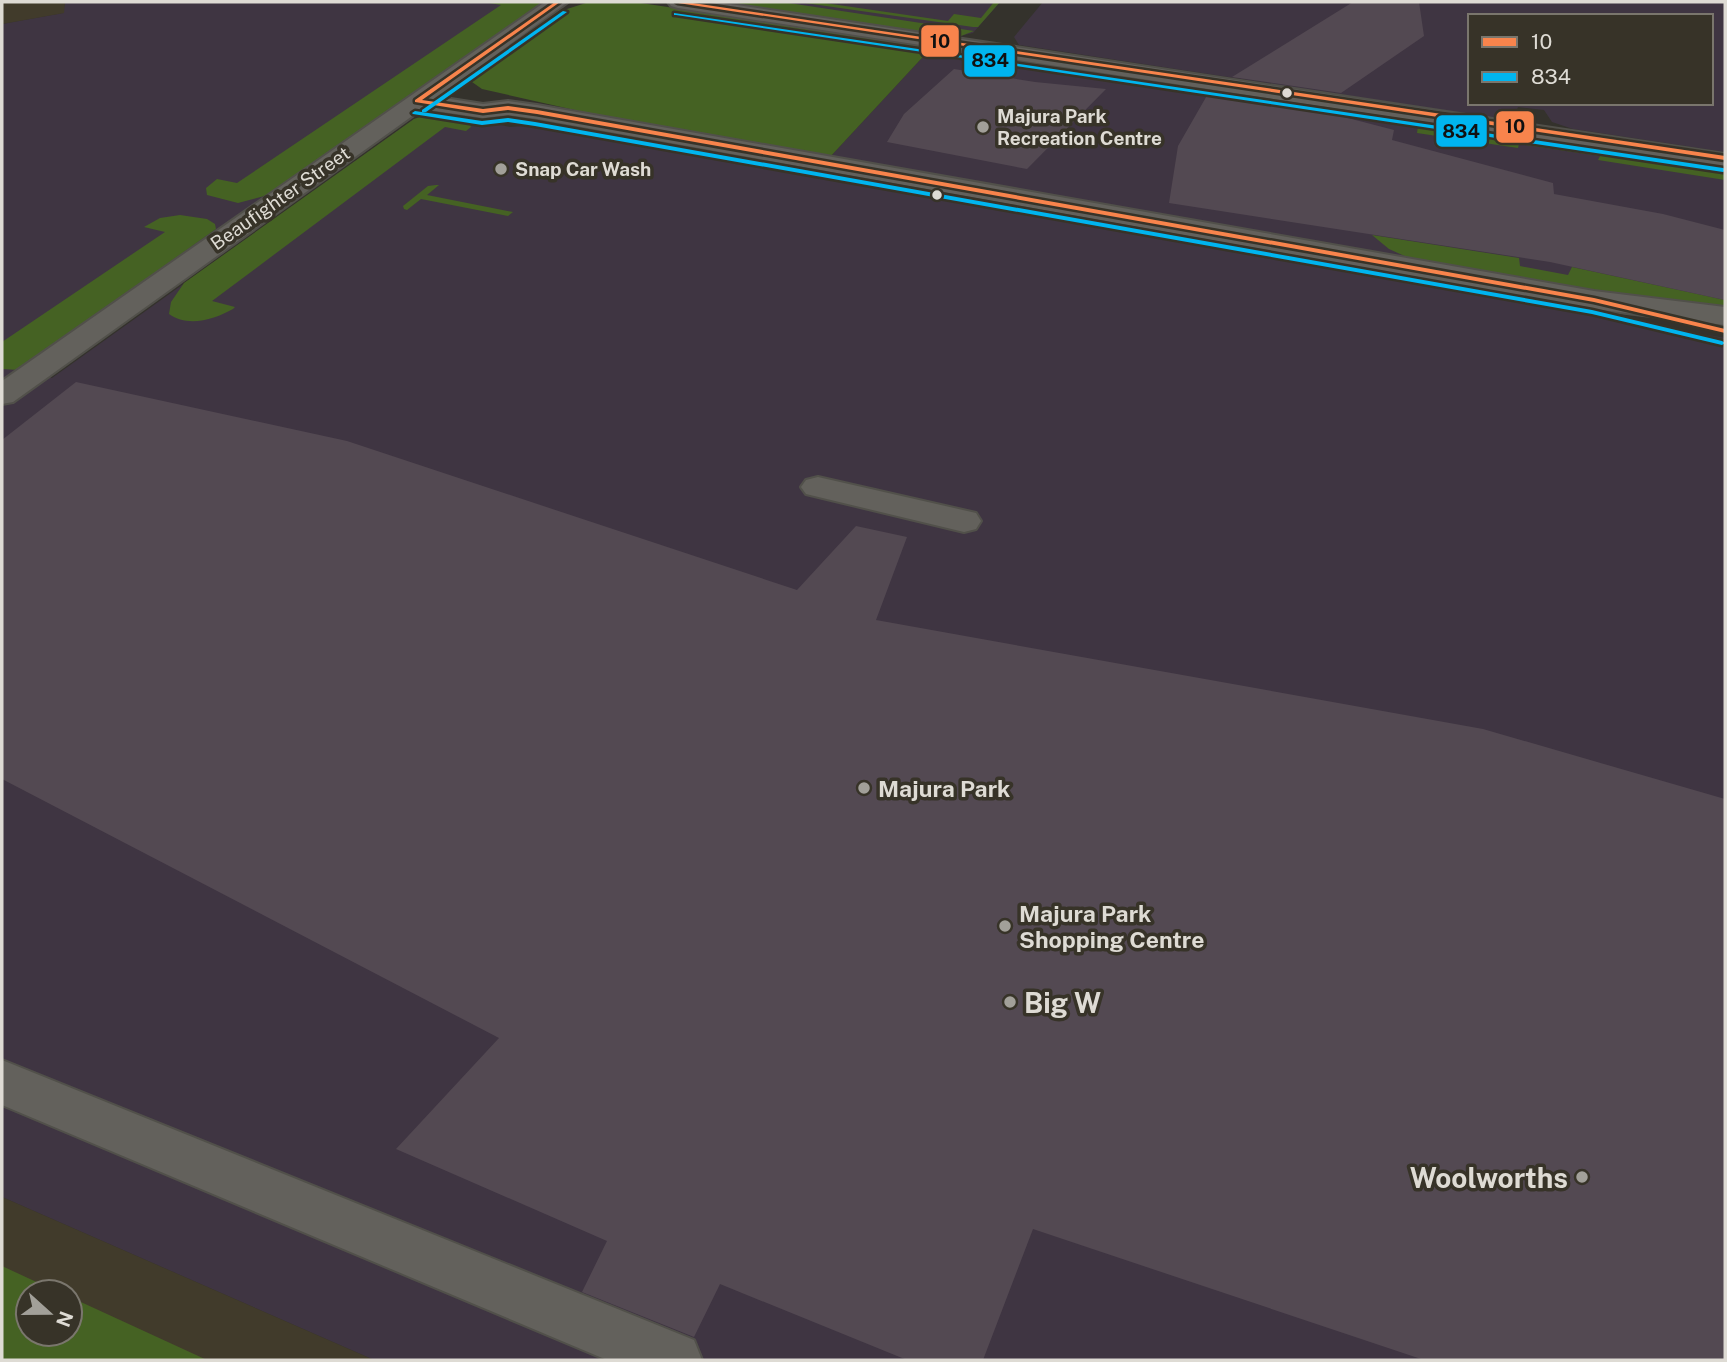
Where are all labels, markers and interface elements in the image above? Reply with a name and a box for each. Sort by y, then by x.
legend [1468,14,1713,105]
line badge: 10 [920,24,960,58]
text: 10 [1531,29,1552,54]
text: 10 [930,30,950,52]
line badge: 834 [963,44,1016,78]
text: 834 [971,49,1009,71]
text: 834 [1531,64,1571,89]
unlabelled marker [1280,86,1294,100]
place label: Majura Park Recreation Centre [997,105,1162,149]
line badge: 10 [1495,110,1535,144]
line badge: 834 [1435,114,1488,148]
text: 10 [1505,115,1525,137]
marker: Majura Park Recreation Centre [975,119,991,135]
text: 834 [1442,120,1480,142]
street label: Beaufighter Street [206,142,354,254]
place label: Snap Car Wash [515,158,651,180]
marker: Snap Car Wash [493,161,509,177]
unlabelled marker [930,188,944,202]
place label: Majura Park [878,775,1010,802]
marker: Majura Park [856,780,872,796]
place label: Majura Park Shopping Centre [1019,900,1205,953]
marker: Majura Park Shopping Centre [997,918,1013,934]
place label: Big W [1024,986,1101,1019]
marker: Big W [1002,994,1018,1010]
place label: Woolworths [1410,1161,1568,1194]
marker: Woolworths [1574,1169,1590,1185]
north arrow [14,1278,84,1348]
text: N [52,1308,78,1330]

